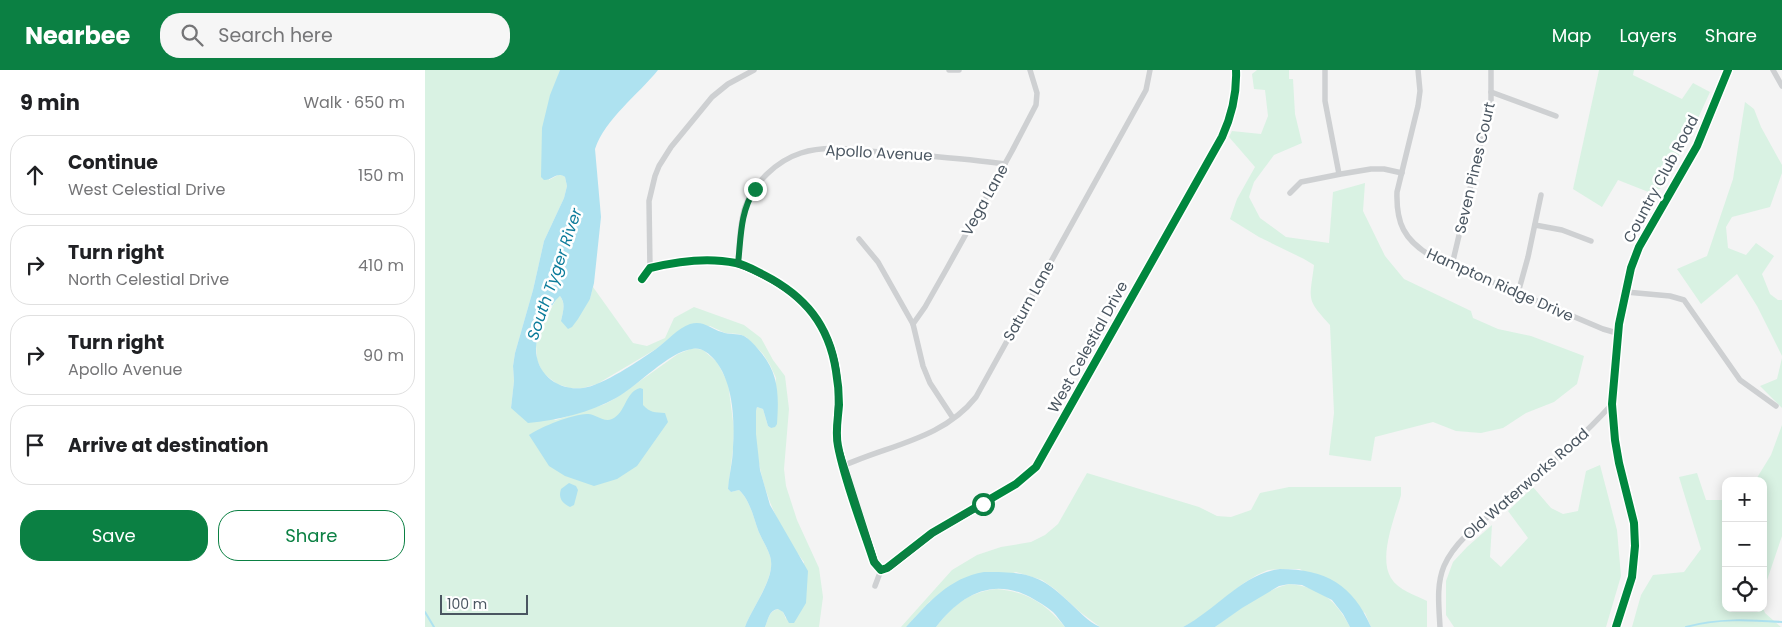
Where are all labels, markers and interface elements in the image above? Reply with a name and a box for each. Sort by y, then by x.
search box [160,13,510,58]
text: Nearbee [25,19,130,52]
icon: search [178,21,206,49]
text: Search here [218,22,333,49]
text: Map [1552,23,1592,48]
text: Layers [1620,23,1677,48]
text: Share [1705,23,1757,48]
text: 9 min [20,88,80,117]
text: Walk · 650 m [303,91,405,114]
street label: Seven Pines Court [1449,100,1500,236]
street label: Country Club Road [1618,111,1703,246]
street label: Apollo Avenue [825,139,933,166]
text: Continue [68,149,158,176]
street label: Vega Lane [956,160,1013,240]
icon: ahead [21,161,49,189]
text: 150 m [358,164,404,187]
text: West Celestial Drive [68,178,225,201]
route end [744,178,767,201]
water label: South Tyger River [521,204,588,343]
text: Turn right [68,239,164,266]
street label: Hampton Ridge Drive [1423,243,1577,326]
icon: right [21,251,49,279]
text: 410 m [358,254,404,277]
street label: Saturn Lane [998,257,1059,345]
text: North Celestial Drive [68,268,229,291]
street label: West Celestial Drive [1043,277,1133,416]
text: Turn right [68,329,164,356]
icon: right [21,341,49,369]
text: 90 m [363,344,404,367]
text: Apollo Avenue [68,358,182,381]
street label: Old Waterworks Road [1458,423,1593,544]
icon: arrive [21,431,49,459]
text: Arrive at destination [68,432,269,459]
map controls [1722,477,1767,612]
button: + [1722,477,1767,522]
route start [972,493,995,516]
button: Save [20,510,208,561]
button: Share [218,510,405,561]
button: − [1722,522,1767,567]
button: locate [1722,567,1767,612]
scale bar [440,592,527,615]
text: 100 m [447,594,487,614]

